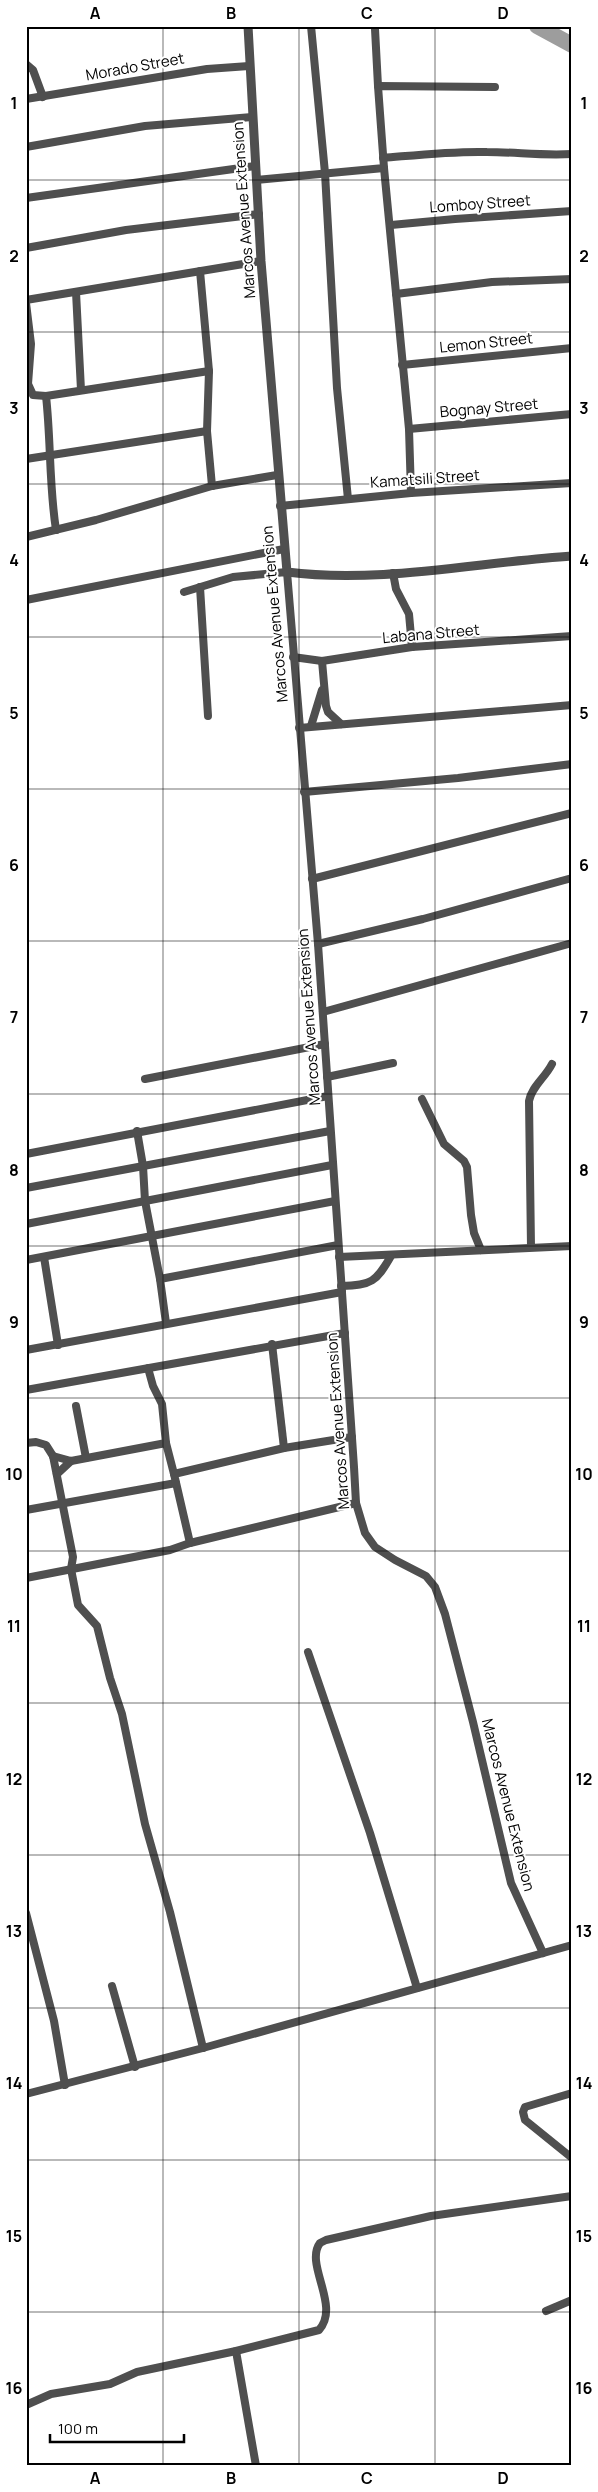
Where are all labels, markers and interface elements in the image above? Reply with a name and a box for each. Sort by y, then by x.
text: A [90,2,101,24]
text: B [226,2,236,24]
text: C [361,2,373,24]
text: D [497,2,509,24]
street label: Morado Street [84,48,186,86]
text: 1 [10,92,18,114]
text: 1 [580,92,588,114]
street label: Marcos Avenue Extension [227,121,260,299]
street label: Lomboy Street [429,189,531,218]
text: 2 [9,245,19,267]
text: 2 [579,245,589,267]
street label: Lemon Street [438,327,534,358]
street label: Bognay Street [439,393,539,422]
text: 3 [9,397,19,419]
text: 3 [579,397,589,419]
street label: Kamatsili Street [369,464,480,493]
street label: Marcos Avenue Extension [256,525,293,703]
text: 4 [9,549,19,571]
text: 4 [579,549,589,571]
street label: Labana Street [381,619,480,648]
text: 5 [9,702,19,724]
text: 5 [579,702,589,724]
text: 6 [9,854,19,876]
text: 6 [579,854,589,876]
street label: Marcos Avenue Extension [292,928,325,1106]
text: 7 [10,1006,18,1028]
text: 7 [580,1006,588,1028]
text: 8 [9,1159,19,1181]
text: 8 [579,1159,589,1181]
text: 9 [9,1311,19,1333]
text: 9 [579,1311,589,1333]
street label: Marcos Avenue Extension [321,1332,354,1510]
text: 10 [5,1463,23,1485]
text: 10 [575,1463,593,1485]
text: 11 [7,1615,21,1637]
text: 11 [577,1615,591,1637]
street label: Marcos Avenue Extension [477,1716,540,1893]
text: 12 [6,1768,22,1790]
text: 12 [576,1768,592,1790]
text: 13 [6,1920,22,1942]
text: 13 [576,1920,592,1942]
text: 14 [6,2072,22,2094]
text: 14 [576,2072,592,2094]
text: 15 [6,2225,22,2247]
text: 15 [576,2225,592,2247]
text: 16 [6,2377,23,2399]
text: 16 [576,2377,593,2399]
scale bar [50,2412,184,2444]
text: 100 m [58,2418,98,2439]
text: A [90,2467,101,2489]
text: B [226,2467,236,2489]
text: C [361,2467,373,2489]
text: D [497,2467,509,2489]

